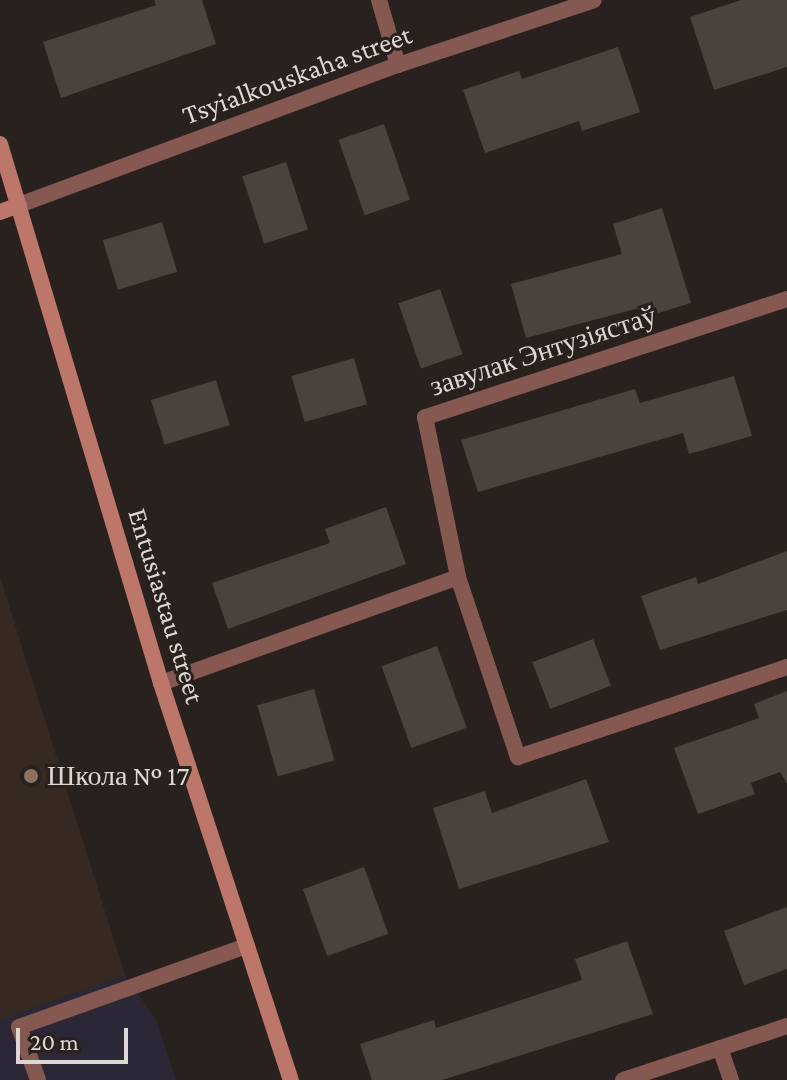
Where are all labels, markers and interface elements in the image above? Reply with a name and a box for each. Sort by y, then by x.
street label: Tsyialkouskaha street [178,18,416,132]
street label: завулак Энтузіястаў [425,299,661,403]
street label: Entusiastau street [120,504,212,708]
place label: Школа № 17 [47,759,190,793]
marker: Школа № 17 [22,767,40,785]
scale bar [20,1012,132,1062]
text: 20 m [30,1028,79,1055]

